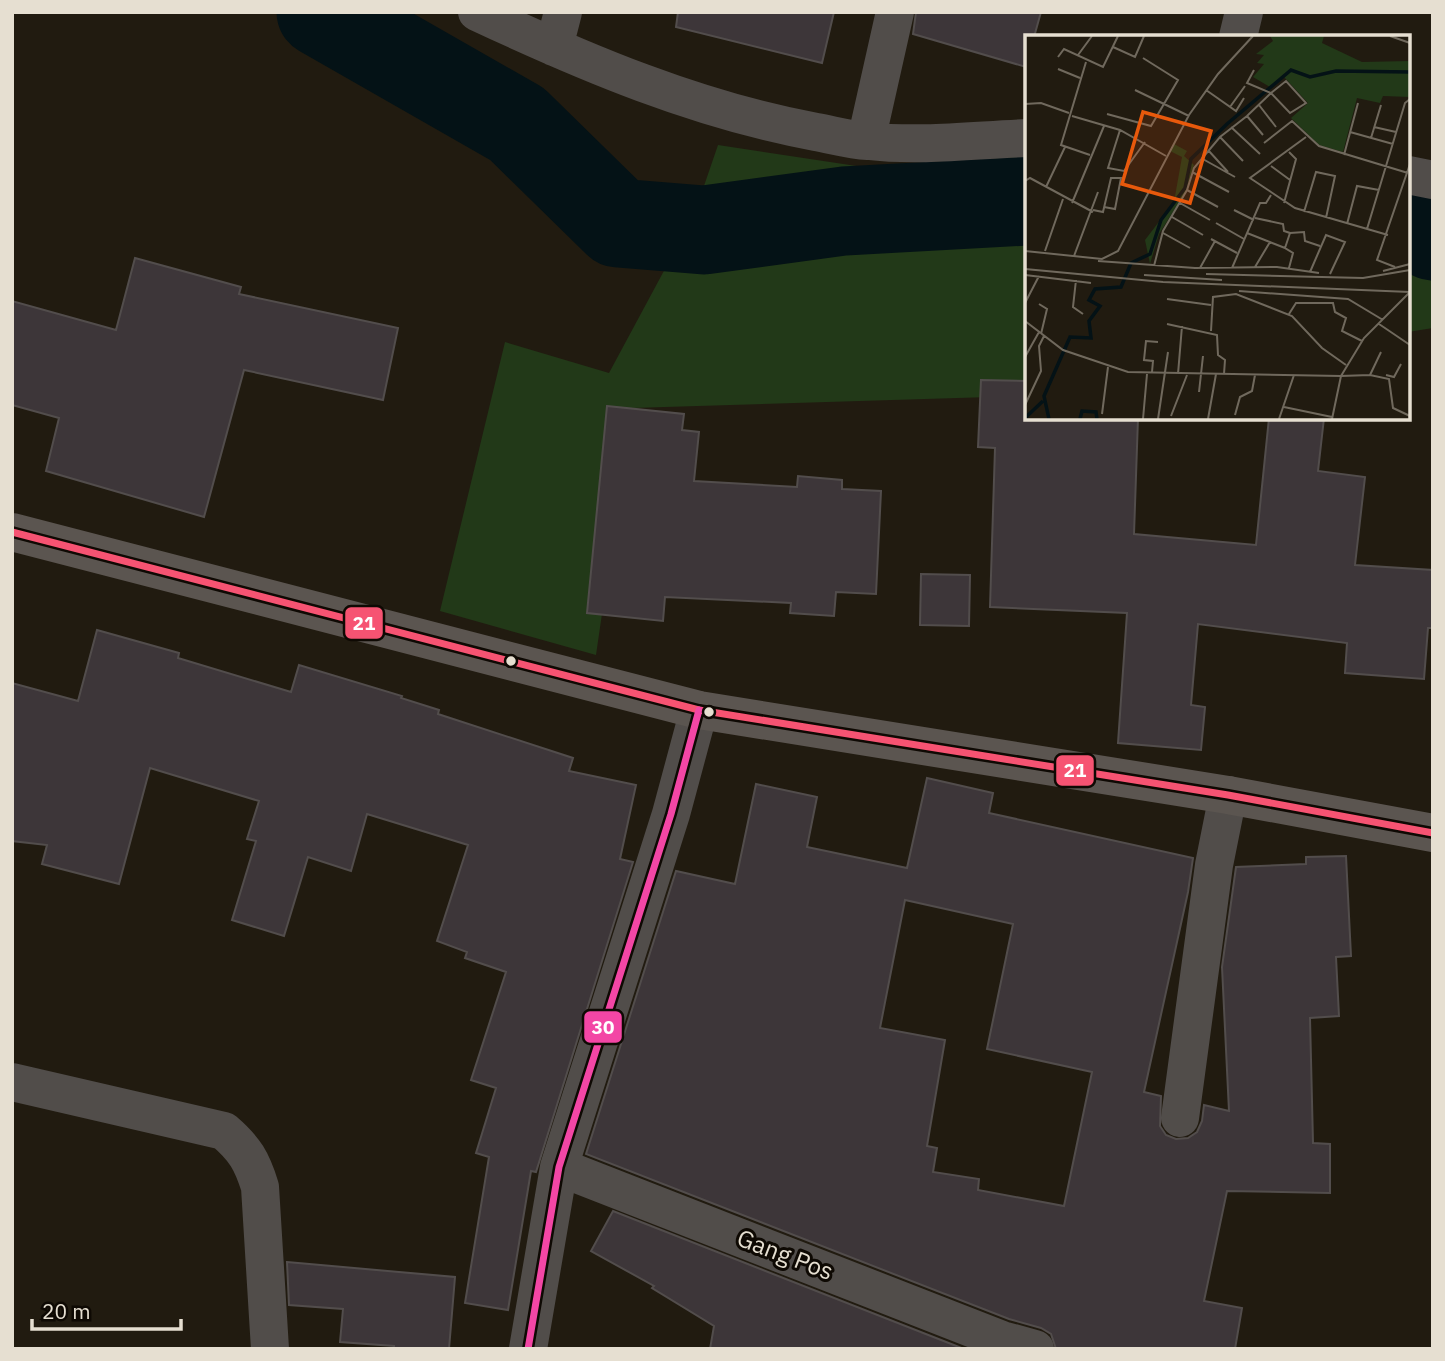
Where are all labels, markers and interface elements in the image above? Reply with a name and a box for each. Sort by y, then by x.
inset map [1025,35,1410,420]
line badge: 21 [344,606,384,640]
text: 21 [353,611,376,635]
unlabelled marker [504,654,518,668]
unlabelled marker [702,705,716,719]
line badge: 21 [1055,754,1095,787]
text: 21 [1064,758,1087,782]
line badge: 30 [583,1010,623,1044]
text: 30 [592,1015,614,1039]
street label: Gang Pos [733,1221,838,1287]
scale bar [32,1288,180,1332]
text: 20 m [42,1297,91,1325]

